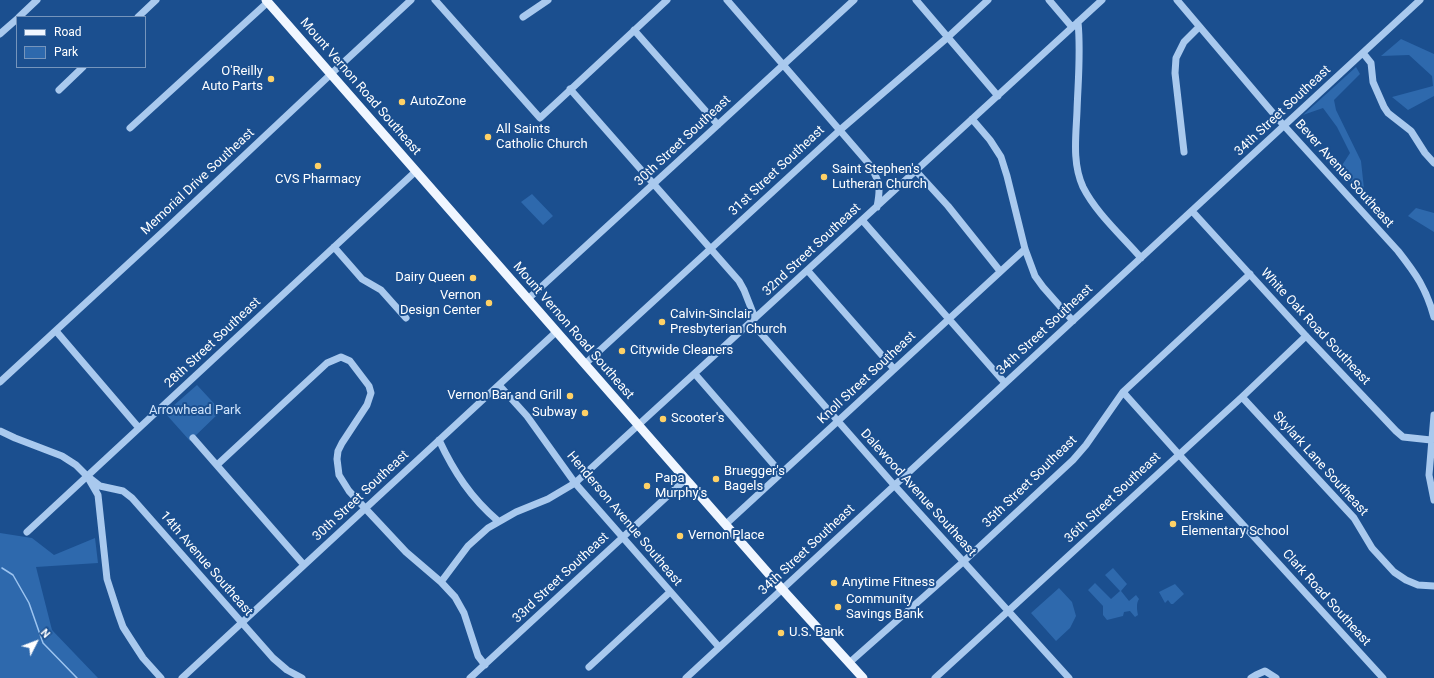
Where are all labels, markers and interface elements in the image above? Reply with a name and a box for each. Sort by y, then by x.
street label: Mount Vernon Road Southeast [296,15,424,159]
legend [16,16,146,68]
text: Road [54,25,82,39]
text: Park [54,45,78,59]
street label: 34th Street Southeast [1232,63,1334,159]
place label: O'Reilly Auto Parts [202,64,263,95]
marker: O'Reilly Auto Parts [266,74,276,84]
street label: 30th Street Southeast [632,93,734,189]
place label: AutoZone [410,94,466,110]
marker: AutoZone [397,97,407,107]
street label: Bever Avenue Southeast [1291,117,1397,231]
place label: All Saints Catholic Church [496,122,588,153]
street label: 31st Street Southeast [726,123,828,219]
street label: Memorial Drive Southeast [138,125,258,239]
marker: All Saints Catholic Church [483,132,493,142]
marker: CVS Pharmacy [313,161,323,171]
place label: Saint Stephen's Lutheran Church [832,162,927,193]
place label: CVS Pharmacy [275,172,361,188]
marker: Saint Stephen's Lutheran Church [819,172,829,182]
street label: 32nd Street Southeast [760,200,864,300]
street label: Mount Vernon Road Southeast [509,259,637,403]
street label: White Oak Road Southeast [1257,265,1373,389]
place label: Dairy Queen [395,270,465,286]
marker: Dairy Queen [468,273,478,283]
street label: 34th Street Southeast [994,282,1096,378]
place label: Vernon Design Center [400,288,481,319]
street label: 28th Street Southeast [162,295,264,391]
marker: Vernon Design Center [484,298,494,308]
place label: Calvin-Sinclair Presbyterian Church [670,307,787,338]
marker: Calvin-Sinclair Presbyterian Church [657,317,667,327]
street label: Knoll Street Southeast [815,329,919,427]
place label: Citywide Cleaners [630,343,733,359]
marker: Citywide Cleaners [617,346,627,356]
place label: Vernon Bar and Grill [447,388,562,404]
marker: Vernon Bar and Grill [565,391,575,401]
park label: Arrowhead Park [149,403,241,419]
place label: Subway [532,405,577,421]
marker: Subway [580,408,590,418]
street label: Skylark Lane Southeast [1269,409,1371,519]
place label: Scooter's [671,411,724,427]
marker: Scooter's [658,414,668,424]
street label: Dalewood Avenue Southeast [857,426,979,560]
street label: 35th Street Southeast [979,433,1081,531]
street label: 30th Street Southeast [310,448,412,544]
street label: Henderson Avenue Southeast [563,449,685,589]
street label: 36th Street Southeast [1062,450,1164,546]
place label: Bruegger's Bagels [724,464,785,495]
place label: Papa Murphy's [655,471,707,502]
marker: Bruegger's Bagels [711,474,721,484]
marker: Papa Murphy's [642,481,652,491]
street label: 34th Street Southeast [756,502,858,598]
street label: 14th Avenue Southeast [156,508,256,620]
place label: Erskine Elementary School [1181,509,1289,540]
marker: Erskine Elementary School [1168,519,1178,529]
place label: Vernon Place [688,528,764,544]
street label: 33rd Street Southeast [510,529,612,627]
marker: Vernon Place [675,531,685,541]
street label: Clark Road Southeast [1279,546,1373,650]
place label: Anytime Fitness [842,575,935,591]
marker: Anytime Fitness [829,578,839,588]
place label: Community Savings Bank [846,592,924,623]
marker: Community Savings Bank [833,602,843,612]
north arrow [16,622,56,662]
place label: U.S. Bank [789,625,844,641]
text: N [38,626,53,641]
marker: U.S. Bank [776,628,786,638]

